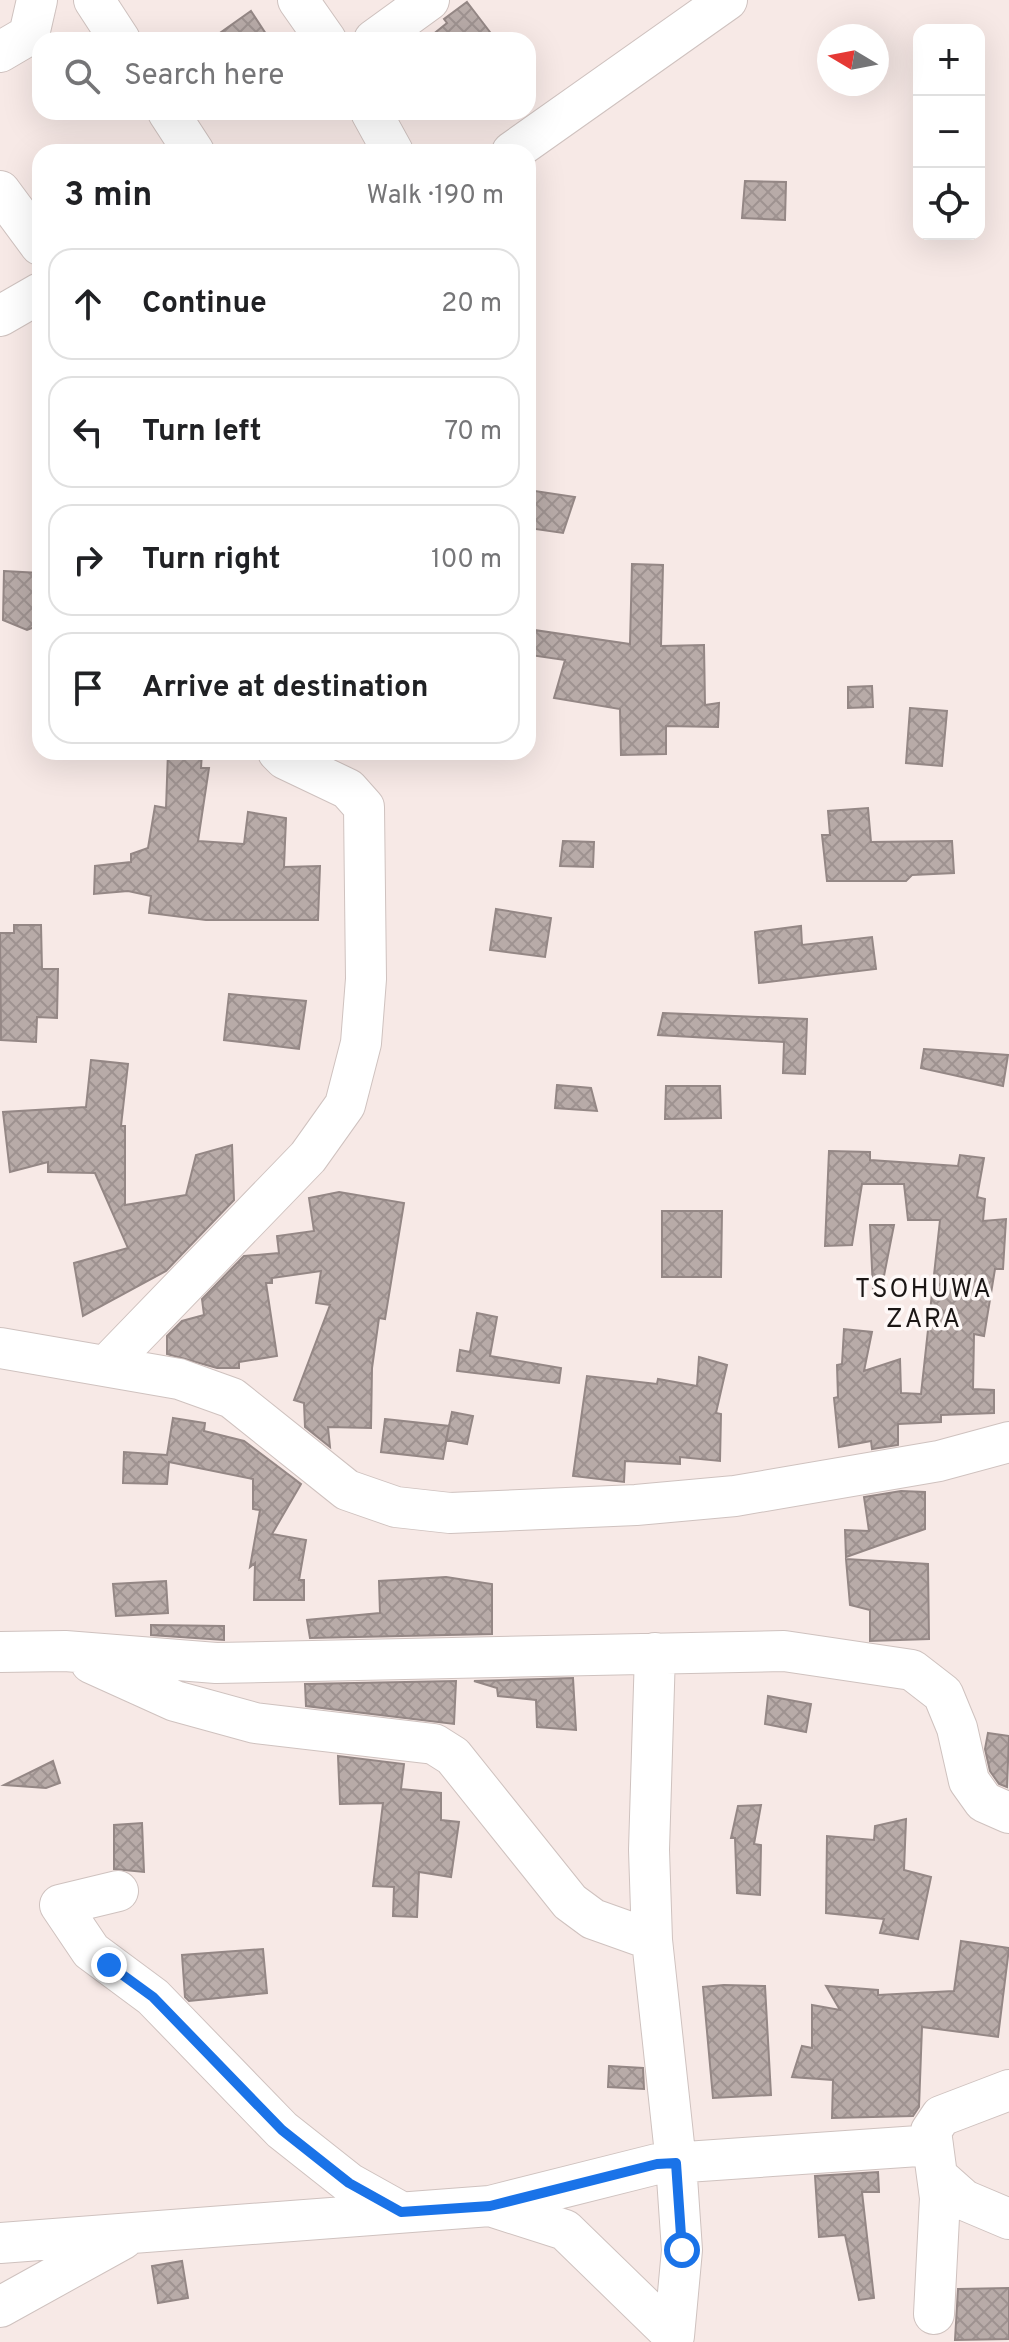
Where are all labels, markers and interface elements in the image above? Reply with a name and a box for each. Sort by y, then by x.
north arrow [817,24,889,96]
map controls [913,24,985,240]
button: + [913,24,985,96]
search box [32,32,536,120]
icon: search [60,54,104,98]
text: Search here [124,58,284,95]
button: − [913,96,985,168]
button: locate [913,168,985,240]
text: 3 min [64,175,152,218]
text: Walk · 190 m [366,180,504,213]
icon: ahead [66,282,110,326]
text: Continue [142,286,267,323]
text: 20 m [441,288,502,321]
icon: left [66,410,110,454]
text: Turn left [142,414,262,451]
text: 70 m [444,416,502,449]
icon: right [66,538,110,582]
text: Turn right [142,542,280,579]
text: 100 m [431,544,502,577]
icon: arrive [66,666,110,710]
text: Arrive at destination [142,670,428,707]
district label: TSOHUWA ZARA [855,1274,993,1337]
route end [91,1947,127,1983]
route start [664,2232,700,2268]

